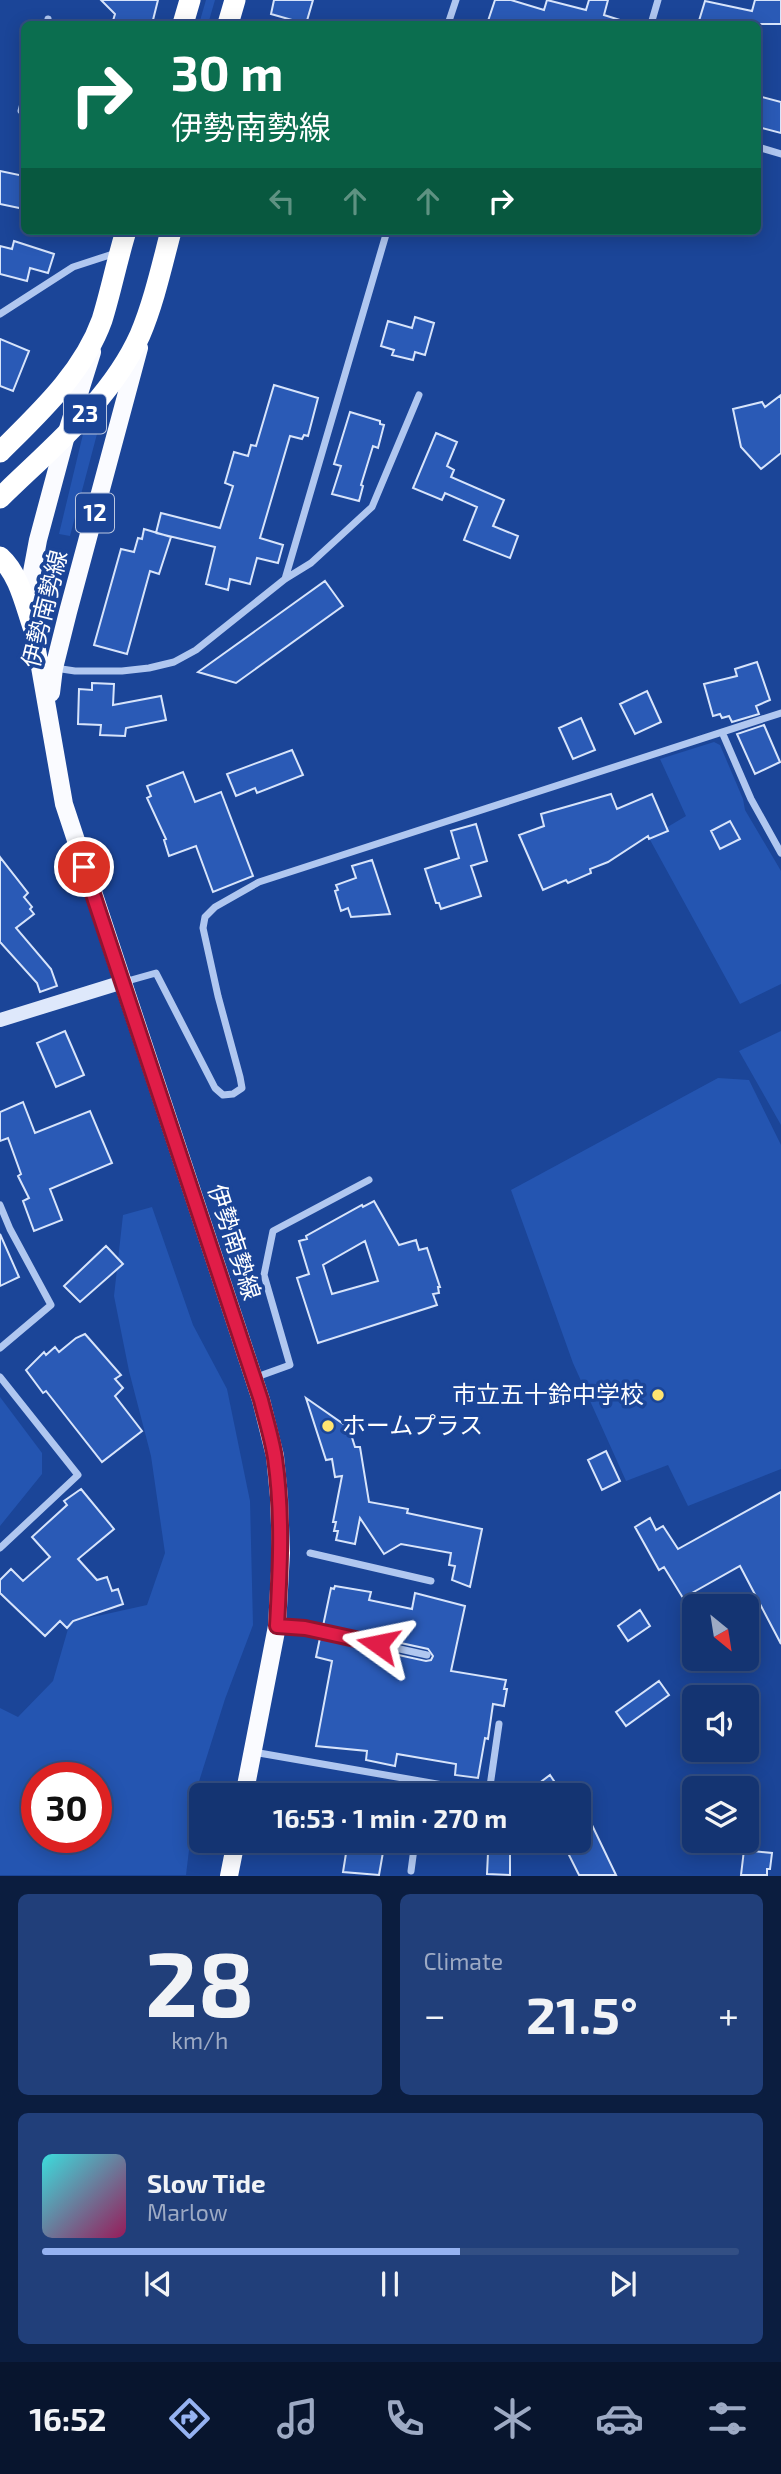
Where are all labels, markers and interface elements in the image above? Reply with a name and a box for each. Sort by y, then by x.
text: 30 m [171,42,283,101]
icon: right [56,49,147,140]
text: 伊勢南勢線 [171,107,331,145]
icon: left [263,182,301,220]
icon: ahead [336,182,374,220]
icon: ahead [409,182,447,220]
icon: right [482,182,520,220]
road number: 23 [64,394,106,434]
road number: 12 [76,494,114,533]
street label: 伊勢南勢線 [15,547,72,670]
pin [54,837,114,897]
icon: arrive [65,848,103,886]
street label: 伊勢南勢線 [203,1180,268,1303]
place label: 市立五十鈴中学校 [452,1379,644,1408]
marker: 市立五十鈴中学校 [650,1387,666,1403]
place label: ホームプラス [342,1410,483,1439]
marker: ホームプラス [320,1418,336,1434]
north arrow [682,1594,760,1671]
map controls [682,1594,759,1853]
position arrow [341,1607,415,1681]
button: sound [682,1685,759,1762]
speed limit sign: 30 [21,1762,112,1853]
button: layers [682,1776,759,1853]
text: 16:53 · 1 min · 270 m [273,1802,507,1833]
text: 28 [145,1926,255,2035]
text: Climate [424,1947,503,1975]
text: 21.5° [526,1982,638,2044]
text: − [424,1991,446,2037]
text: + [718,1991,739,2037]
text: km/h [171,2026,228,2054]
text: Slow Tide [147,2167,266,2198]
text: Marlow [147,2198,228,2226]
icon: previous [139,2265,177,2303]
icon: pause [371,2265,409,2303]
icon: next [604,2265,642,2303]
icon: directions [165,2394,214,2443]
icon: music [273,2394,322,2443]
icon: phone [380,2394,429,2443]
icon: climate [488,2394,537,2443]
icon: car [595,2394,644,2443]
icon: filters [703,2394,752,2443]
text: 16:52 [29,2399,106,2437]

